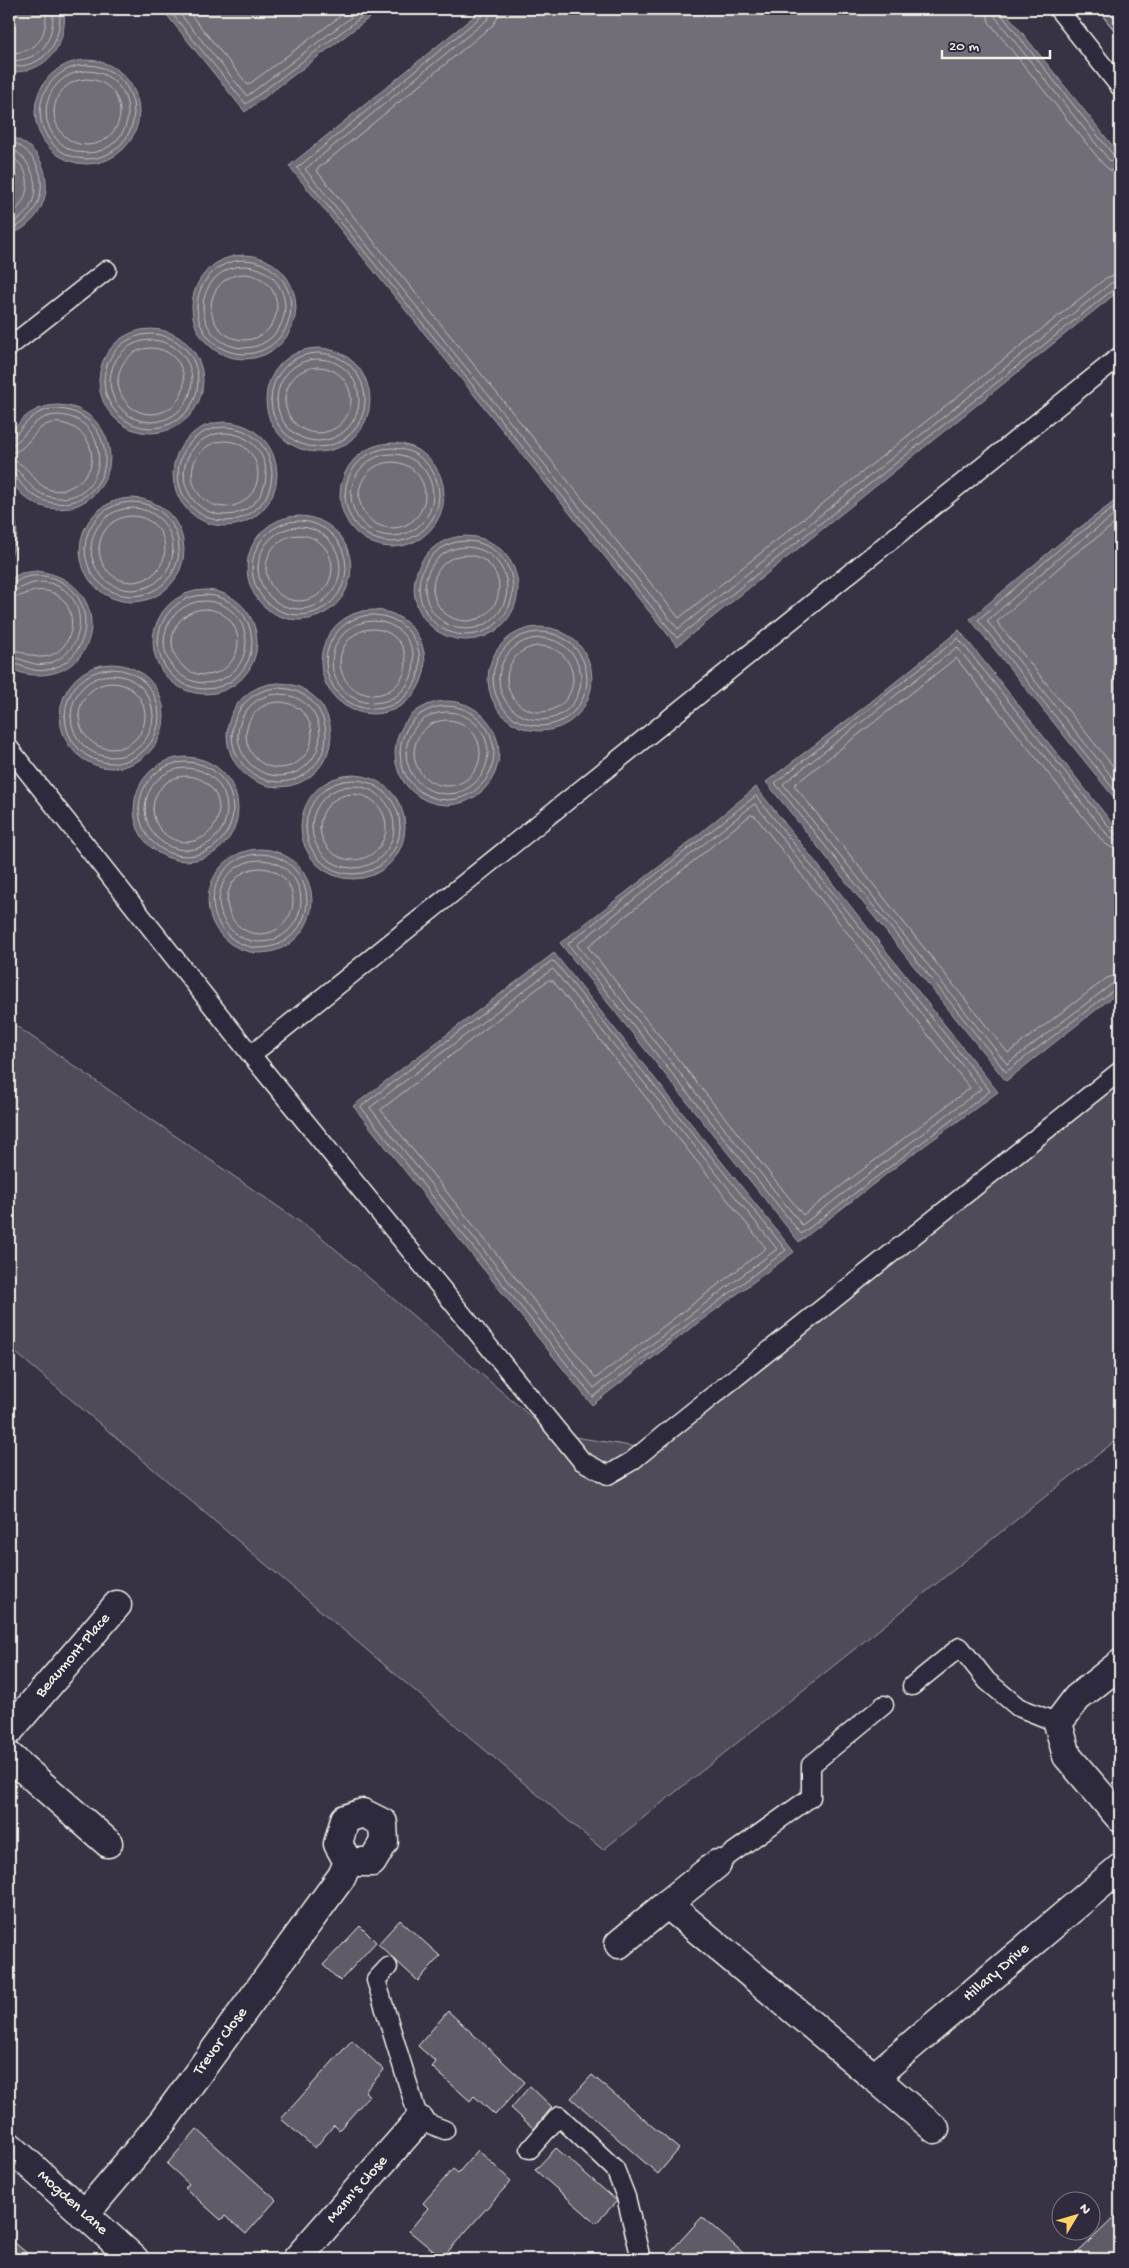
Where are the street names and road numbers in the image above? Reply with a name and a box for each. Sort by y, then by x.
street label: Beaumont Place [31,1609,115,1703]
street label: Hillary Drive [960,1939,1034,2006]
street label: Trevor Close [189,2003,253,2080]
street label: Mann's Close [323,2152,393,2228]
street label: Mogden Lane [33,2166,112,2240]

